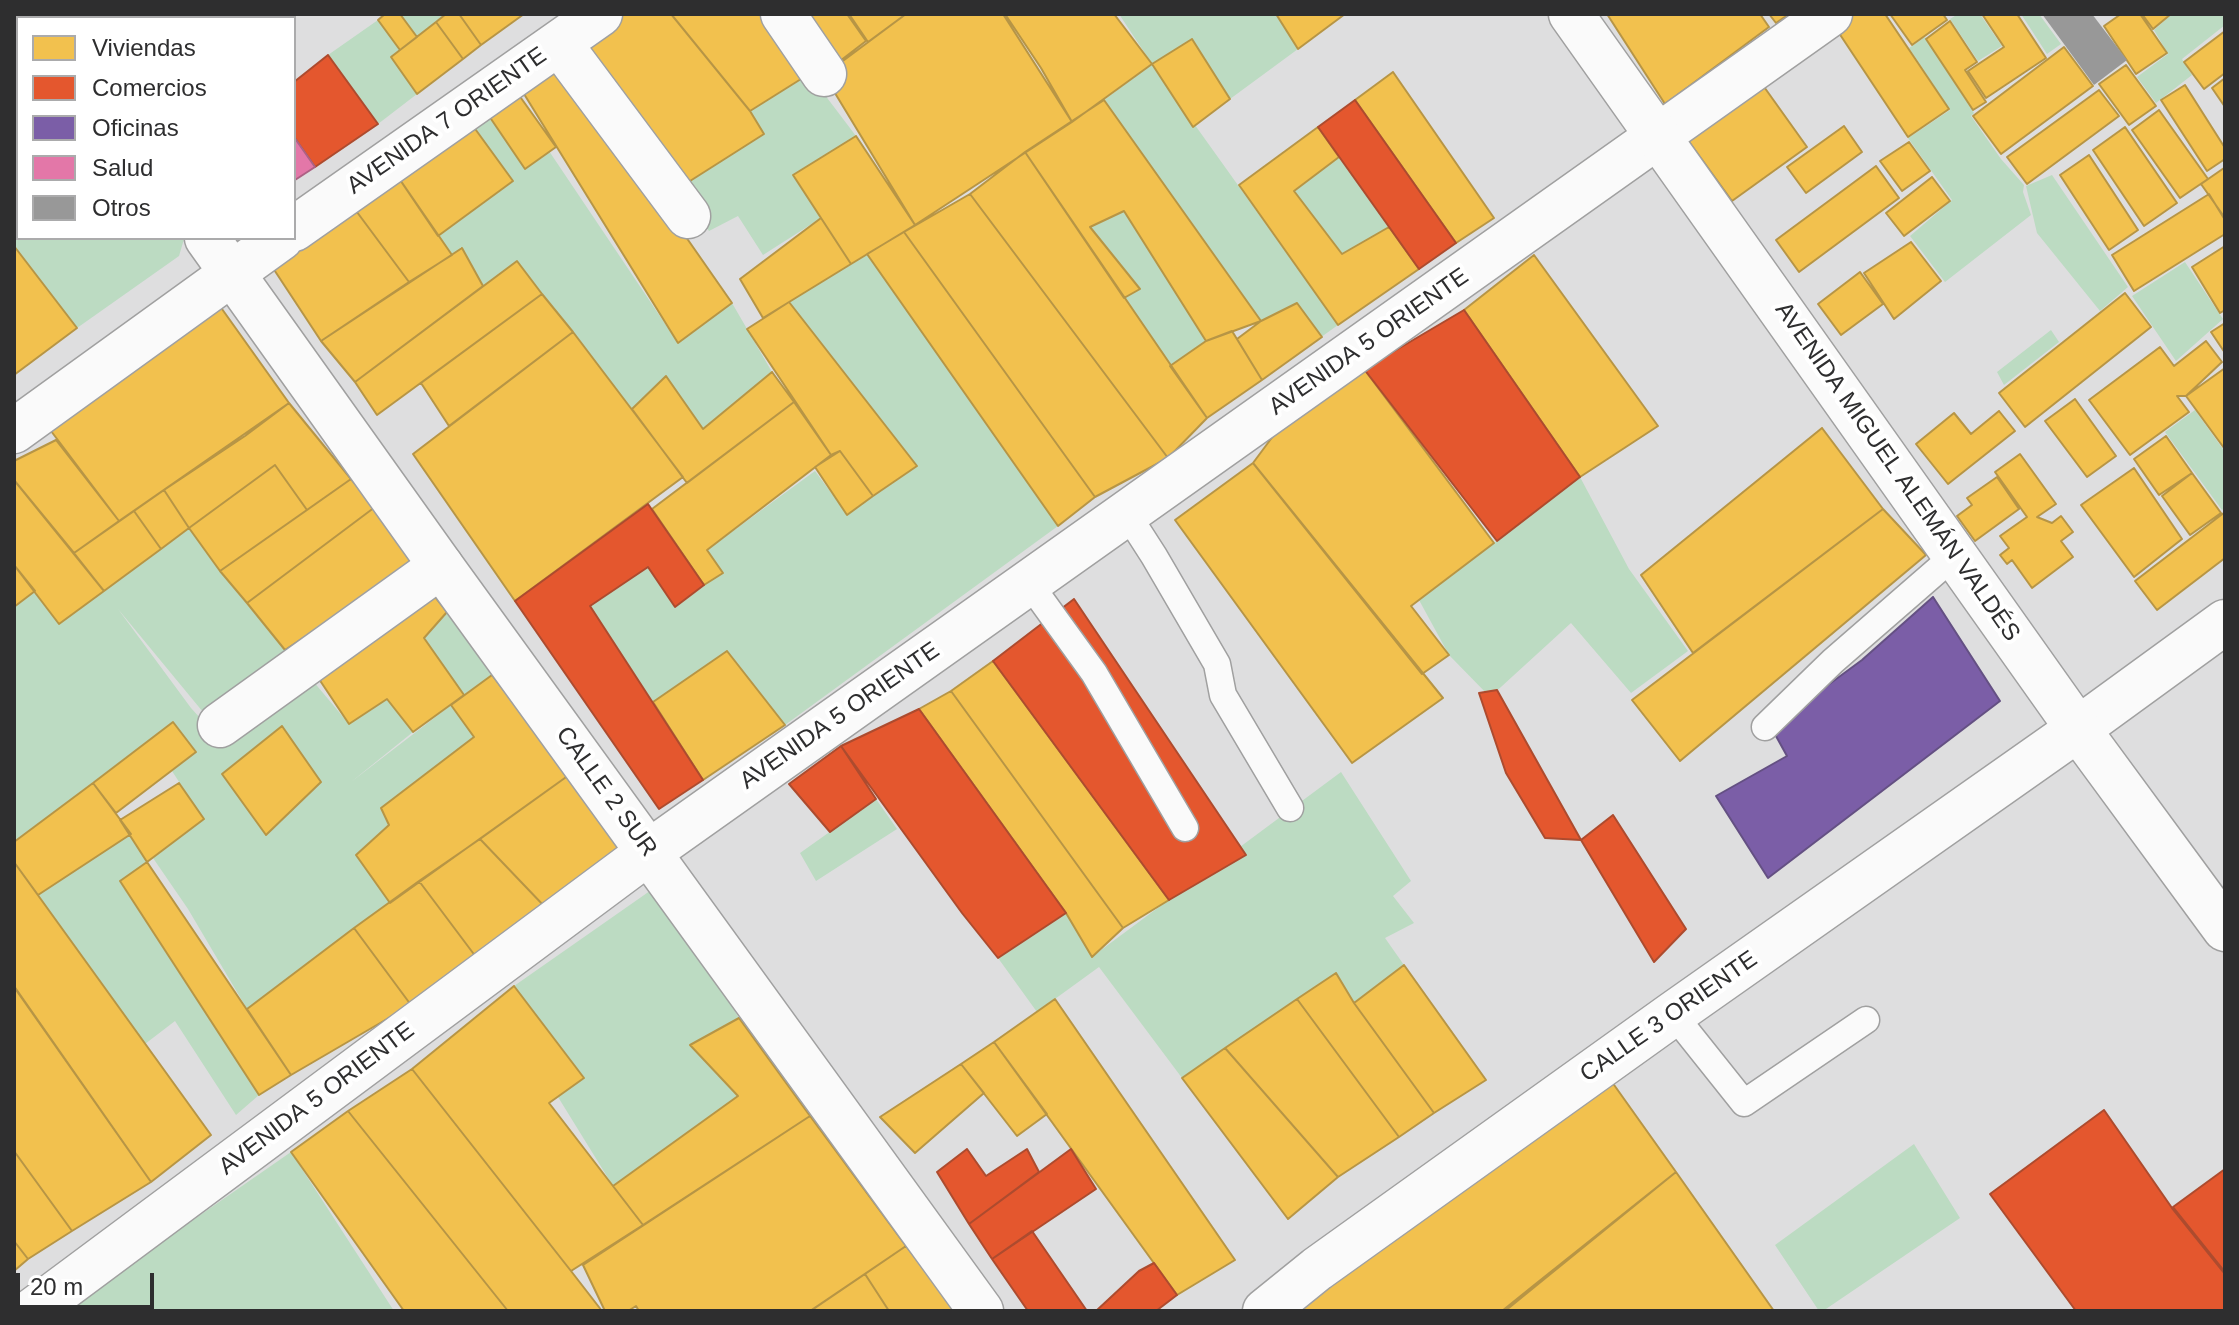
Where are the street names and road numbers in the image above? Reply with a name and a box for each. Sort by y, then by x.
street label: AVENIDA 7 ORIENTE [342,41,552,201]
street label: AVENIDA 5 ORIENTE [1264,262,1474,422]
street label: AVENIDA MIGUEL ALEMÁN VALDÉS [1768,297,2026,647]
street label: AVENIDA 5 ORIENTE [735,636,945,796]
street label: CALLE 2 SUR [549,721,663,863]
street label: CALLE 3 ORIENTE [1575,945,1763,1089]
street label: AVENIDA 5 ORIENTE [214,1016,420,1182]

